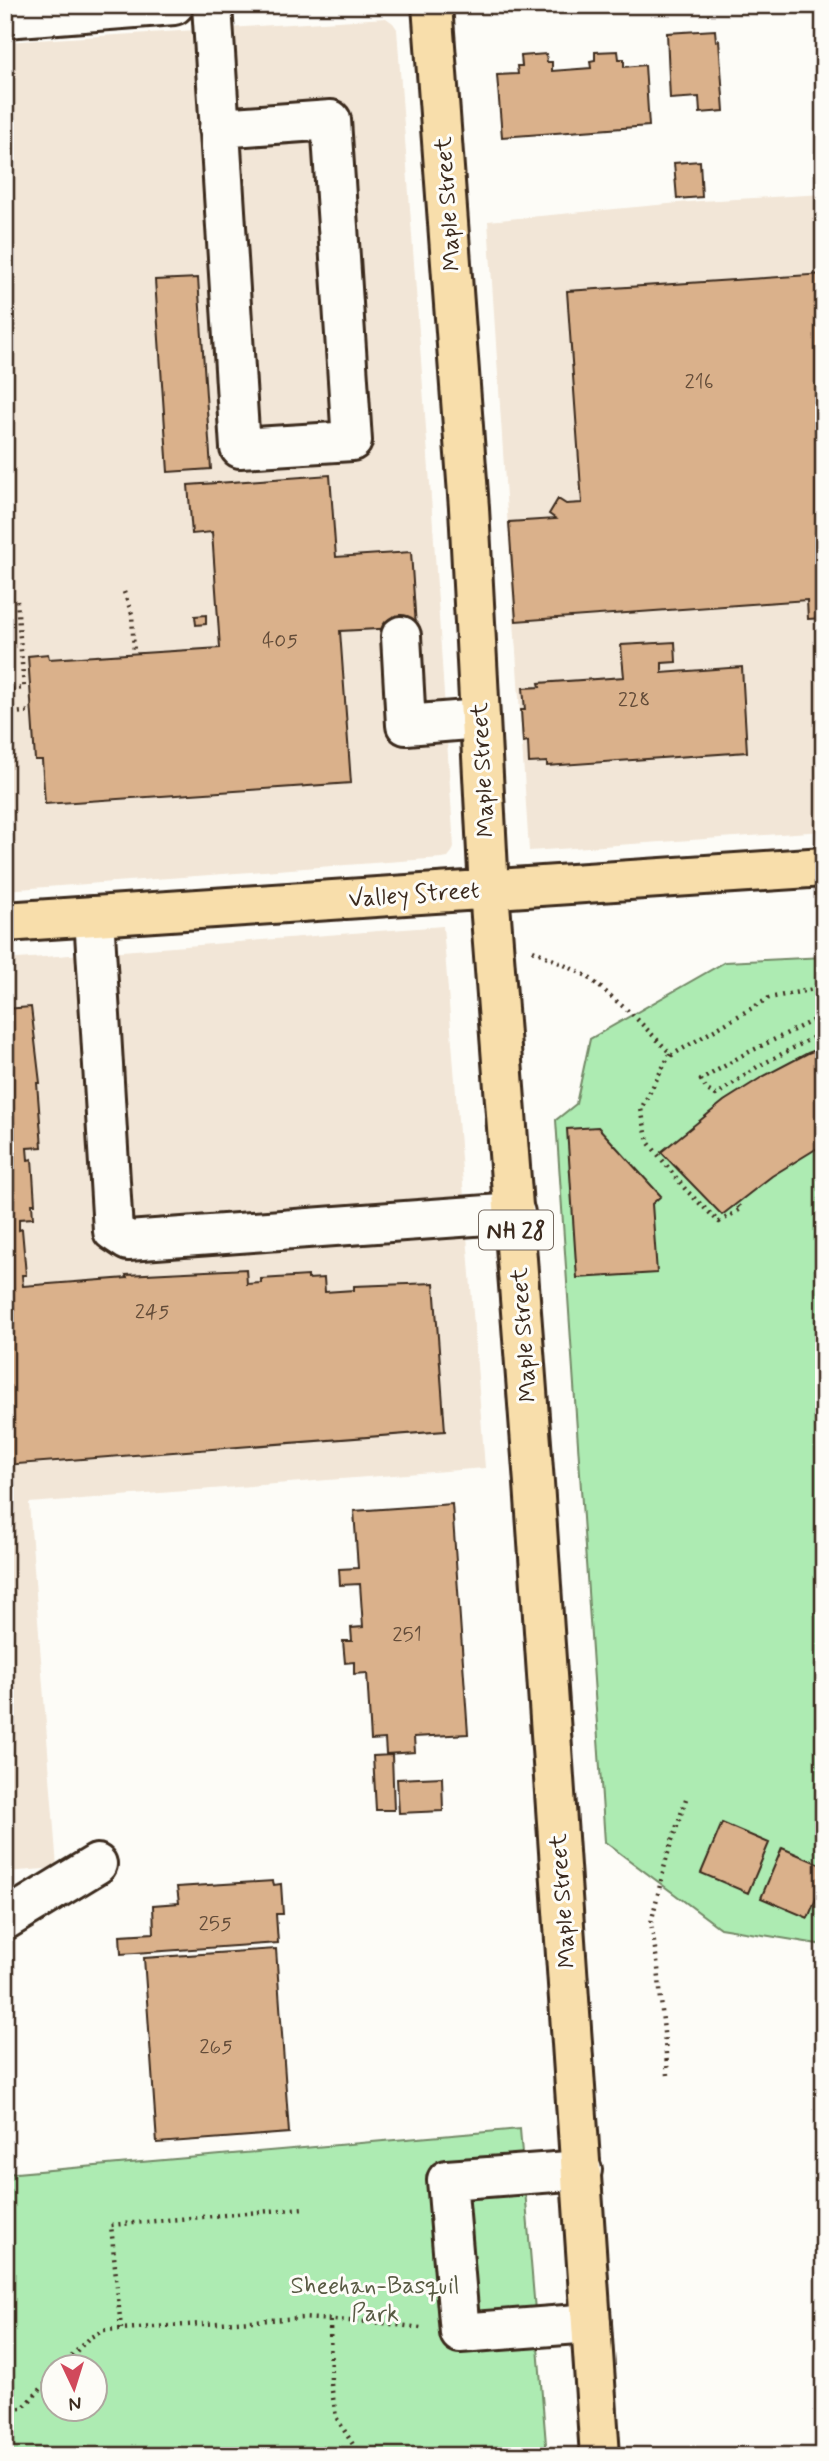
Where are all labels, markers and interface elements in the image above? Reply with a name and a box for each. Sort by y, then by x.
street label: Maple Street [428,135,469,272]
house number: 216 [684,368,714,396]
house number: 405 [262,627,298,655]
house number: 228 [618,686,650,714]
street label: Maple Street [464,702,503,838]
street label: Valley Street [348,875,481,916]
road number: NH 28 [479,1210,553,1250]
street label: Maple Street [504,1266,545,1403]
house number: 245 [135,1298,169,1326]
house number: 251 [392,1621,422,1649]
street label: Maple Street [543,1832,584,1969]
house number: 255 [198,1910,232,1938]
house number: 265 [199,2033,233,2061]
park label: Sheehan-Basquil Park [291,2271,459,2330]
north arrow [38,2352,108,2422]
text: N [68,2391,82,2416]

